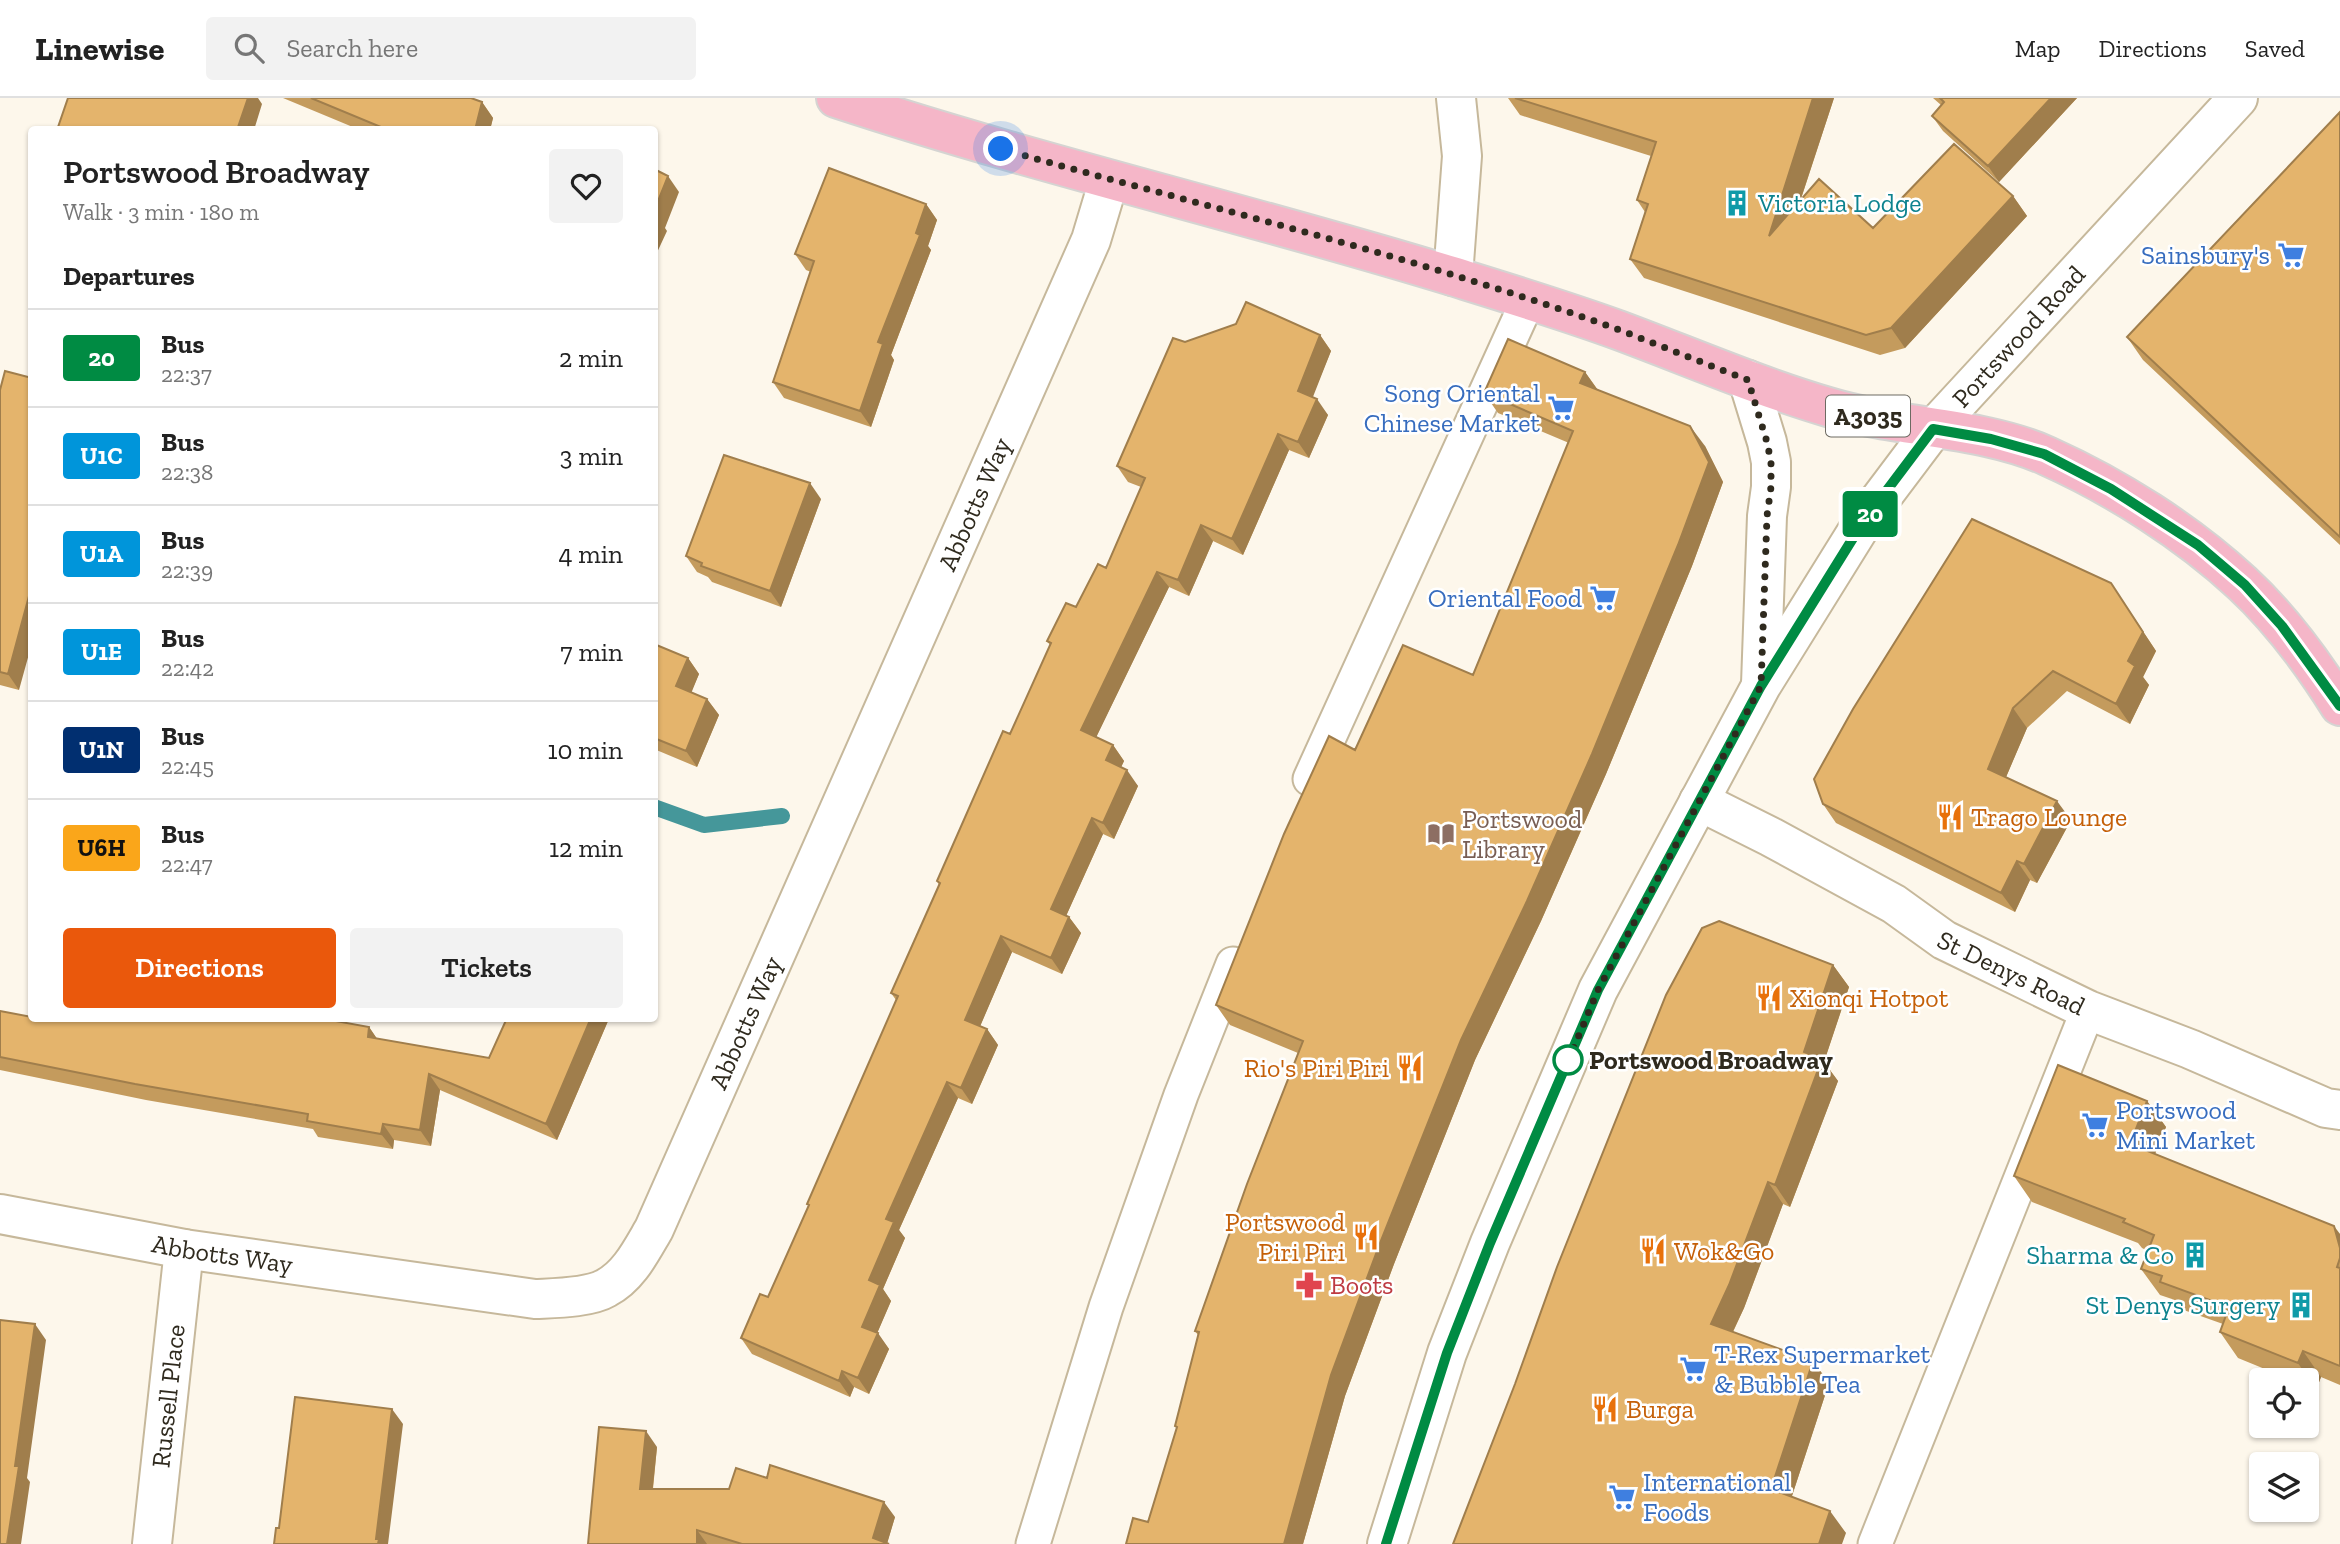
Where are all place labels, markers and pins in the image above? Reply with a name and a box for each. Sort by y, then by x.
place label: Victoria Lodge [1757,187,1922,219]
building icon: Victoria Lodge [1722,188,1752,218]
place label: Sainsbury's [2141,239,2270,271]
supermarket icon: Sainsbury's [2276,240,2306,270]
place label: Song Oriental Chinese Market [1364,377,1540,439]
supermarket icon: Song Oriental Chinese Market [1546,393,1576,423]
place label: Oriental Food [1428,582,1582,614]
supermarket icon: Oriental Food [1588,583,1618,613]
place label: Trago Lounge [1971,801,2127,833]
restaurant icon: Trago Lounge [1935,802,1965,832]
place label: Portswood Library [1462,803,1582,865]
library icon: Portswood Library [1426,819,1456,849]
place label: Xionqi Hotpot [1790,982,1949,1014]
restaurant icon: Xionqi Hotpot [1754,983,1784,1013]
place label: Portswood Broadway [1589,1044,1833,1076]
marker: Portswood Broadway [1553,1045,1583,1075]
place label: Rio's Piri Piri [1244,1052,1389,1084]
restaurant icon: Rio's Piri Piri [1395,1053,1425,1083]
place label: Portswood Mini Market [2116,1094,2256,1156]
supermarket icon: Portswood Mini Market [2080,1110,2110,1140]
place label: Portswood Piri Piri [1225,1206,1345,1268]
restaurant icon: Portswood Piri Piri [1351,1222,1381,1252]
place label: Wok&Go [1674,1235,1774,1267]
restaurant icon: Wok&Go [1638,1236,1668,1266]
place label: Sharma & Co [2026,1239,2174,1271]
building icon: Sharma & Co [2180,1240,2210,1270]
place label: Boots [1330,1269,1393,1301]
pharmacy icon: Boots [1294,1270,1324,1300]
place label: St Denys Surgery [2085,1289,2281,1321]
building icon: St Denys Surgery [2286,1290,2316,1320]
place label: T-Rex Supermarket & Bubble Tea [1714,1338,1930,1400]
supermarket icon: T-Rex Supermarket & Bubble Tea [1678,1354,1708,1384]
place label: Burga [1626,1393,1694,1425]
restaurant icon: Burga [1590,1394,1620,1424]
place label: International Foods [1643,1466,1791,1528]
supermarket icon: International Foods [1607,1482,1637,1512]

